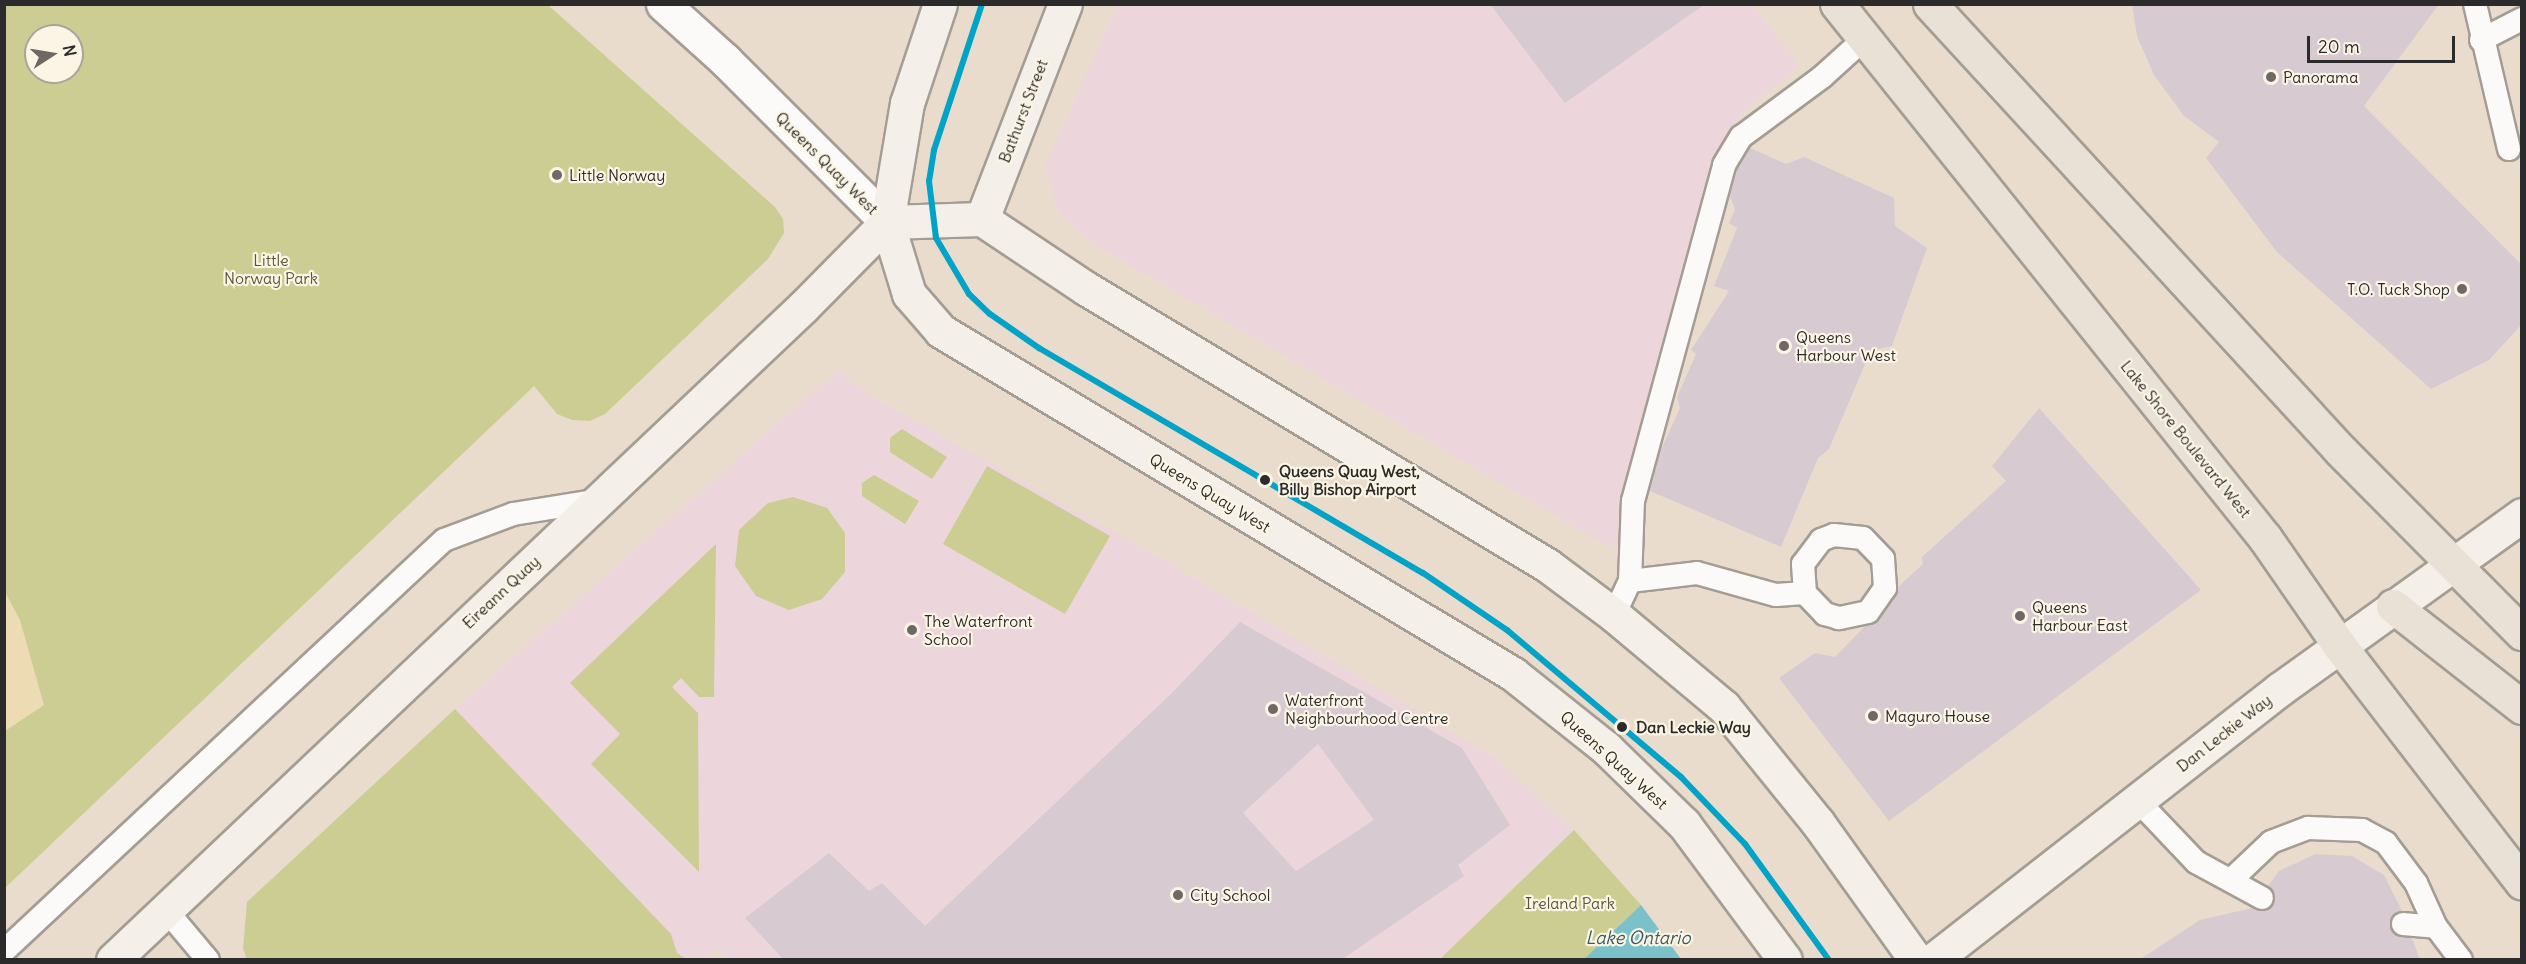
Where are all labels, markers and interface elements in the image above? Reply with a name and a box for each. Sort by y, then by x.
north arrow [24,24,84,84]
scale bar [2310,24,2458,62]
text: 20 m [2318,35,2360,58]
text: N [59,43,81,58]
street label: Bathurst Street [994,57,1052,165]
place label: Panorama [2283,67,2358,87]
marker: Panorama [2264,70,2278,84]
street label: Queens Quay West [772,108,882,218]
place label: Little Norway [569,165,665,185]
marker: Little Norway [550,168,564,182]
park label: Little Norway Park [224,250,318,288]
place label: T.O. Tuck Shop [2347,279,2450,299]
marker: T.O. Tuck Shop [2455,282,2469,296]
place label: Queens Harbour West [1796,327,1896,365]
marker: Queens Harbour West [1777,339,1791,353]
street label: Lake Shore Boulevard West [2117,357,2255,521]
street label: Queens Quay West [1146,449,1274,537]
place label: Queens Quay West, Billy Bishop Airport [1279,461,1420,499]
marker: Queens Quay West, Billy Bishop Airport [1256,471,1274,489]
street label: Eireann Quay [458,551,544,633]
place label: Queens Harbour East [2032,597,2128,635]
marker: Queens Harbour East [2013,609,2027,623]
place label: The Waterfront School [924,611,1033,649]
marker: The Waterfront School [905,623,919,637]
place label: Waterfront Neighbourhood Centre [1285,690,1448,728]
street label: Dan Leckie Way [2173,690,2275,776]
marker: Waterfront Neighbourhood Centre [1266,702,1280,716]
place label: Maguro House [1885,706,1990,726]
street label: Queens Quay West [1556,707,1672,813]
marker: Maguro House [1866,709,1880,723]
place label: Dan Leckie Way [1636,717,1751,737]
marker: Dan Leckie Way [1613,718,1631,736]
place label: City School [1190,885,1270,905]
marker: City School [1171,888,1185,902]
park label: Ireland Park [1525,893,1615,913]
water label: Lake Ontario [1586,927,1690,949]

